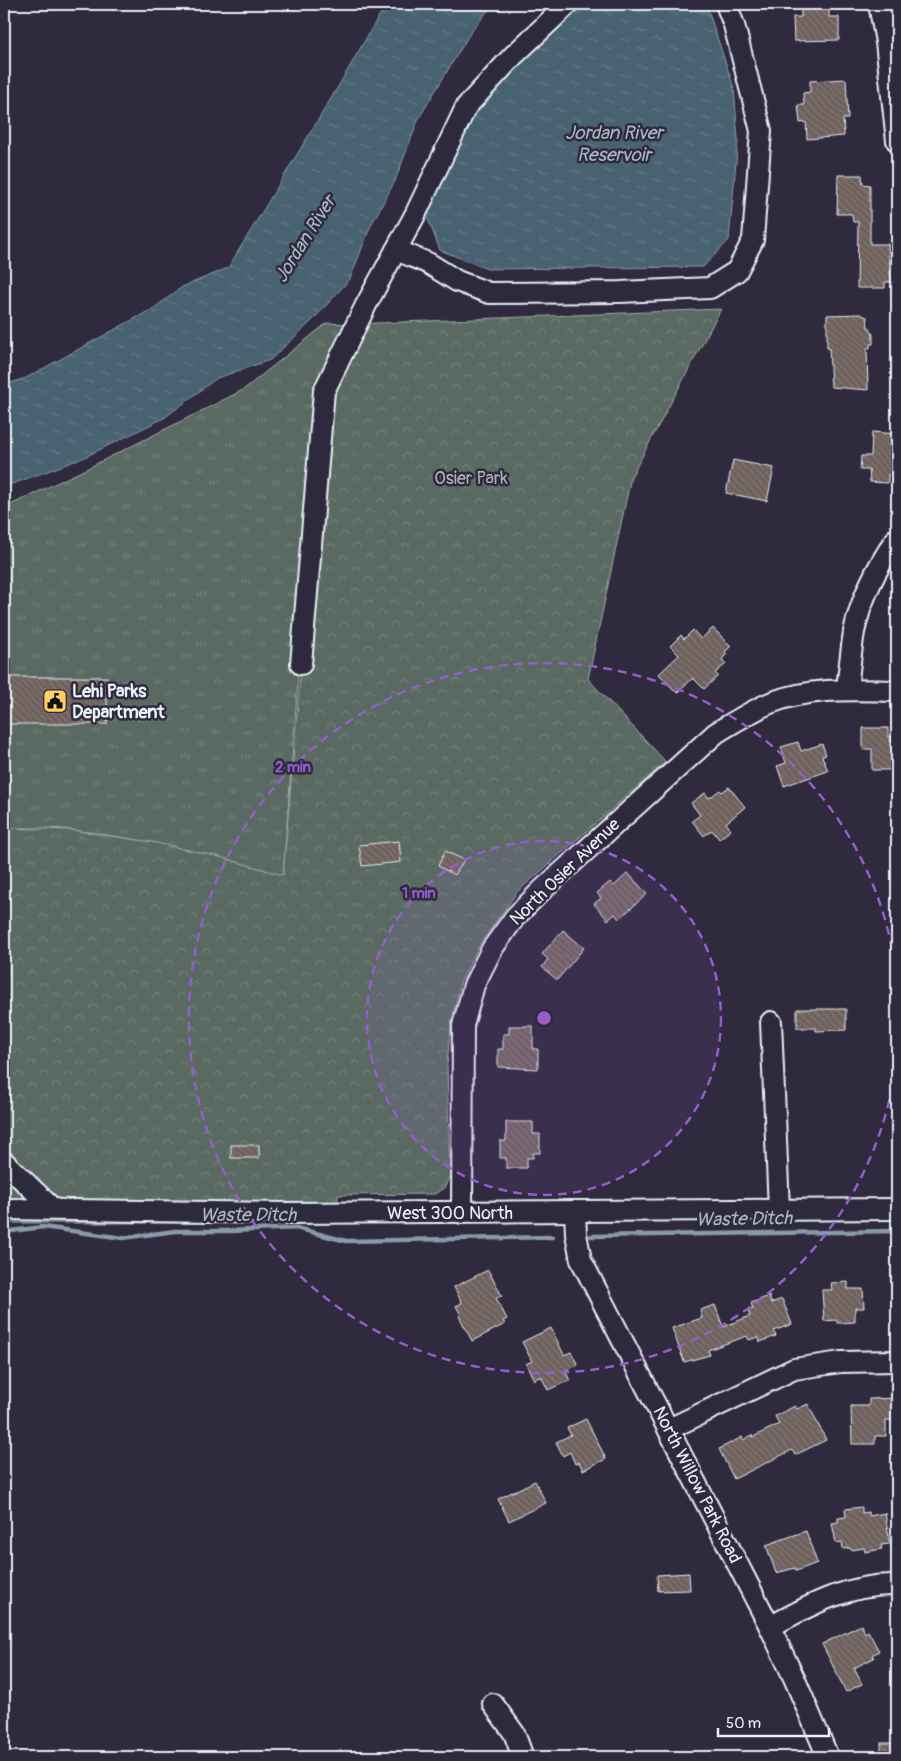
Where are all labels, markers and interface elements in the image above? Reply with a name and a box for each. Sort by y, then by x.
water label: Jordan River Reservoir [565,121,665,167]
water label: Jordan River [269,189,342,287]
park label: Osier Park [434,467,508,490]
place label: Lehi Parks Department [72,680,165,724]
public building icon: Lehi Parks Department [42,688,68,714]
text: 2 min [275,758,311,777]
street label: North Osier Avenue [505,813,625,931]
text: 1 min [402,884,436,903]
centre of rings [535,1009,553,1027]
street label: West 300 North [387,1202,513,1225]
water label: Waste Ditch [200,1203,297,1227]
water label: Waste Ditch [696,1206,793,1232]
street label: North Willow Park Road [647,1403,747,1567]
scale bar [718,1706,830,1738]
text: 50 m [726,1714,761,1733]

